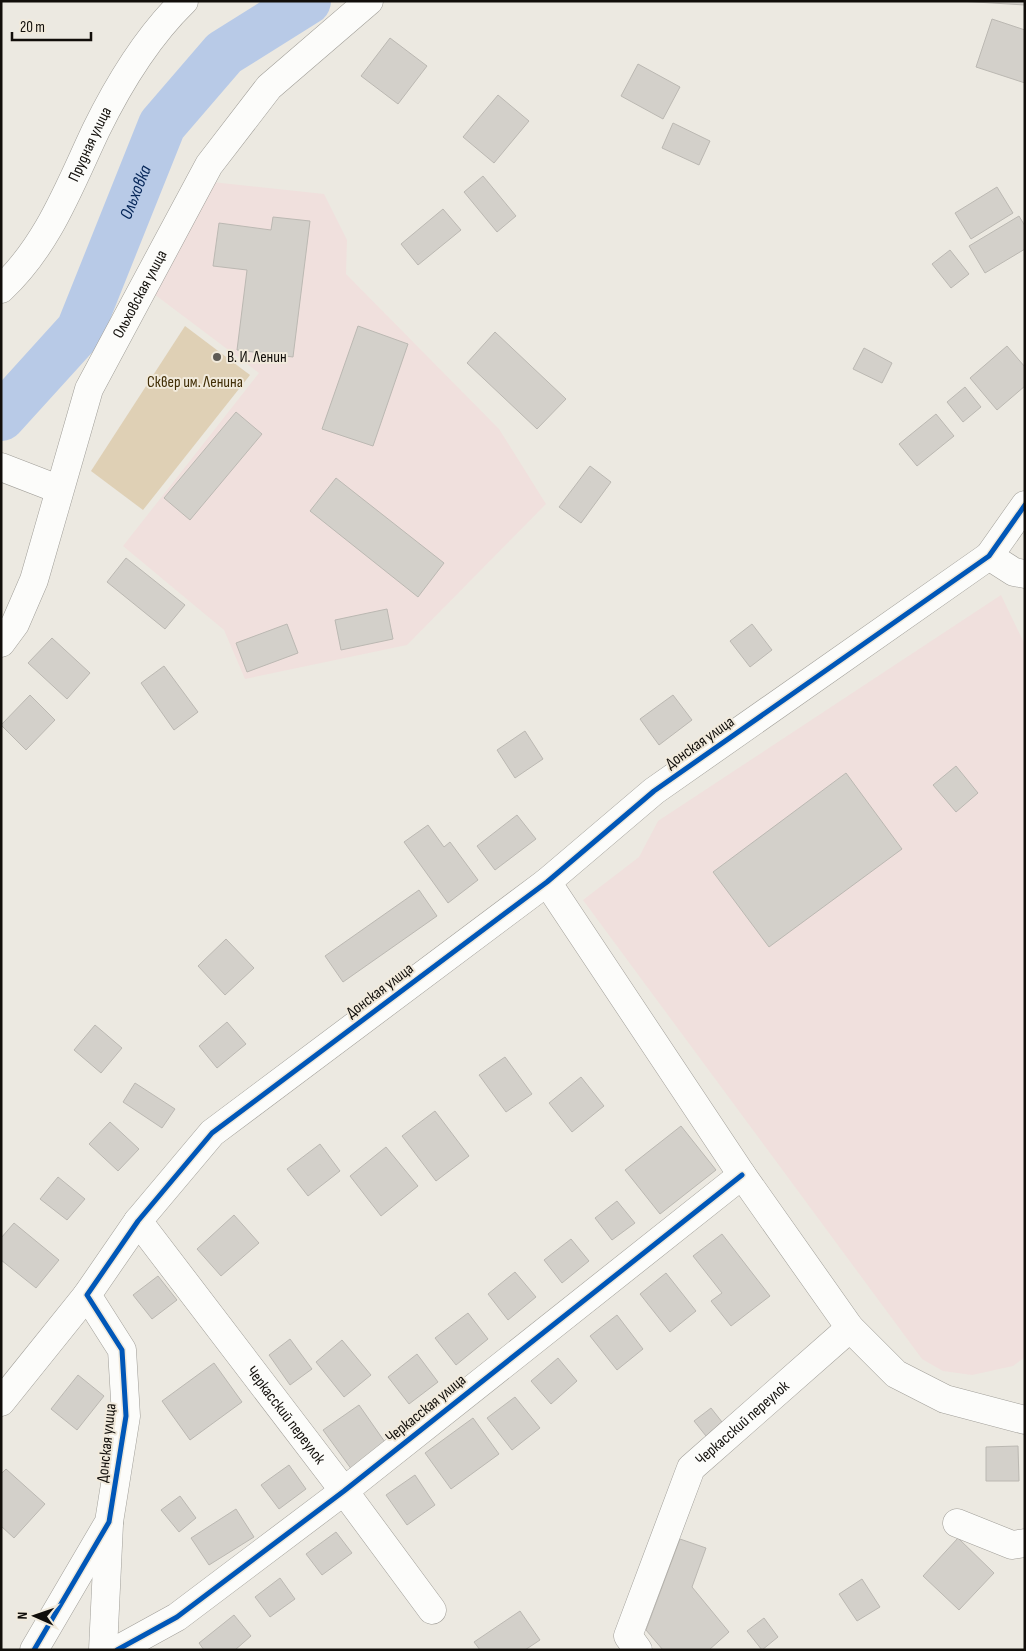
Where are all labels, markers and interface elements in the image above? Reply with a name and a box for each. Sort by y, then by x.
scale bar [12,10,91,42]
text: 20 m [20,18,45,37]
street label: Прудная улица [64,104,116,185]
water label: Ольховка [115,161,156,222]
street label: Ольховская улица [109,247,171,341]
place label: В. И. Ленин [227,348,287,367]
marker: В. И. Ленин [211,351,223,363]
park label: Сквер им. Ленина [147,373,243,392]
street label: Донская улица [662,712,738,774]
street label: Донская улица [342,959,418,1023]
street label: Черкасский переулок [242,1362,330,1469]
street label: Черкасская улица [382,1371,470,1447]
street label: Черкасский переулок [692,1376,794,1469]
street label: Донская улица [93,1402,121,1484]
north arrow [10,1591,60,1641]
text: N [14,1612,31,1620]

